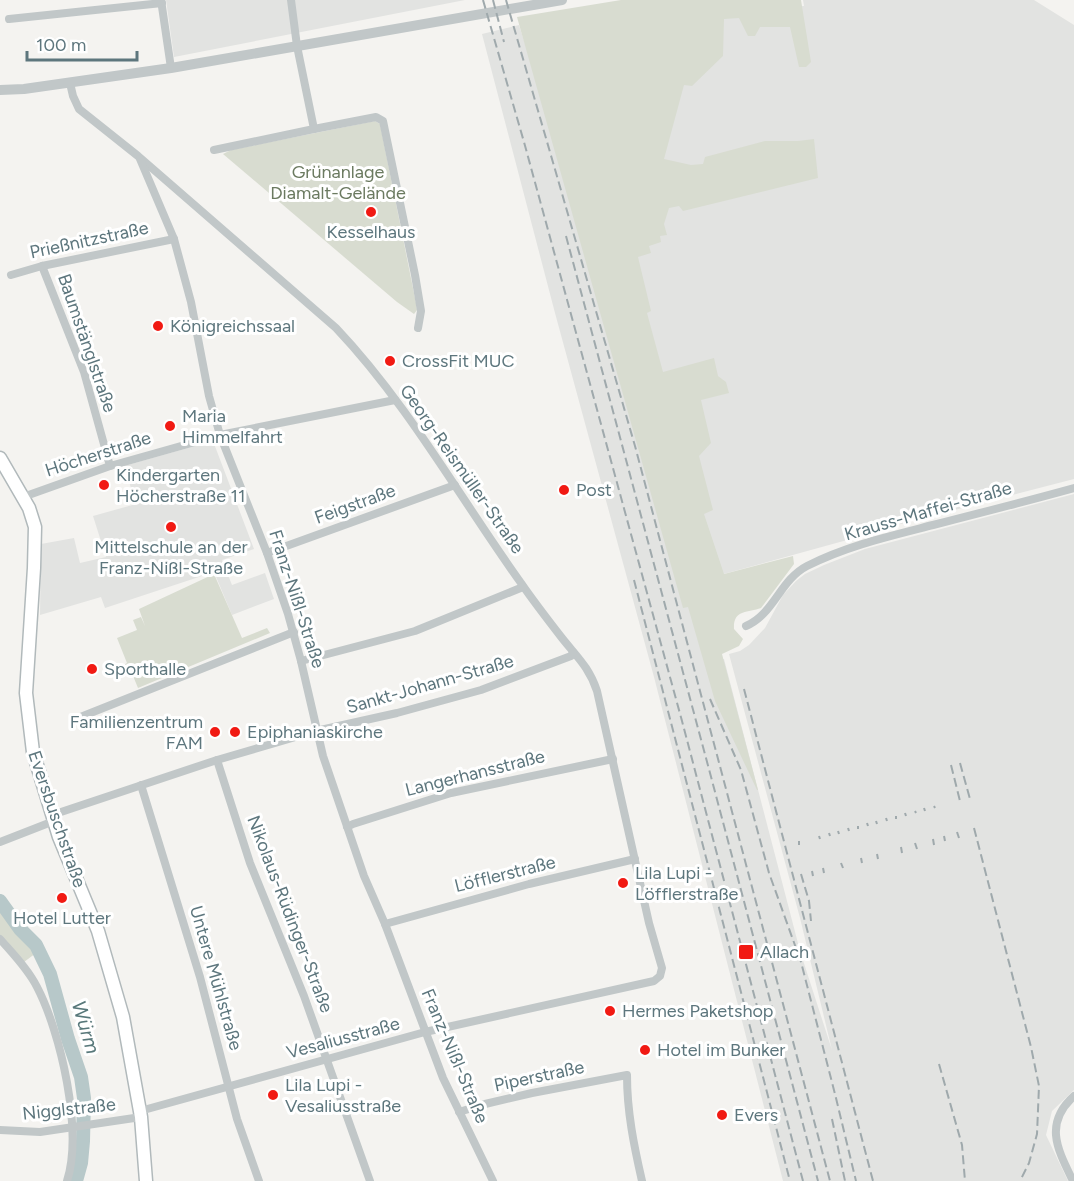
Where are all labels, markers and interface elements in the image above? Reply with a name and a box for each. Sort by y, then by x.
scale bar [27,24,136,62]
text: 100 m [36,34,86,56]
park label: Grünanlage Diamalt-Gelände [270,161,406,204]
marker: Kesselhaus [364,205,378,219]
street label: Prießnitzstraße [28,217,151,263]
place label: Kesselhaus [327,221,415,243]
street label: Baumstänglstraße [53,271,121,415]
place label: Königreichssaal [170,315,295,337]
marker: Königreichssaal [151,319,165,333]
place label: CrossFit MUC [402,350,514,372]
marker: CrossFit MUC [383,354,397,368]
street label: Georg-Reismüller-Straße [395,380,529,558]
place label: Maria Himmelfahrt [182,405,283,448]
marker: Maria Himmelfahrt [163,419,177,433]
street label: Höcherstraße [42,426,154,481]
place label: Kindergarten Höcherstraße 11 [116,464,245,507]
street label: Krauss-Maffei-Straße [842,477,1014,545]
marker: Kindergarten Höcherstraße 11 [97,478,111,492]
street label: Feigstraße [311,479,399,529]
place label: Post [576,479,612,501]
marker: Post [557,483,571,497]
marker: Mittelschule an der Franz-Nißl-Straße [164,520,178,534]
street label: Franz-Nißl-Straße [264,527,330,671]
place label: Mittelschule an der Franz-Nißl-Straße [94,536,248,579]
street label: Sankt-Johann-Straße [344,650,516,718]
place label: Sporthalle [104,658,186,680]
marker: Sporthalle [85,662,99,676]
place label: Familienzentrum FAM [70,711,203,754]
place label: Epiphaniaskirche [247,721,383,743]
marker: Familienzentrum FAM [208,725,222,739]
marker: Epiphaniaskirche [228,725,242,739]
street label: Langerhansstraße [403,745,547,801]
street label: Eversbuschstraße [23,748,91,890]
street label: Nikolaus-Rüdinger-Straße [242,812,338,1016]
street label: Löfflerstraße [452,851,558,897]
place label: Lila Lupi - Löfflerstraße [635,862,739,905]
marker: Lila Lupi - Löfflerstraße [616,876,630,890]
marker: Hotel Lutter [55,891,69,905]
street label: Untere Mühlstraße [185,903,247,1053]
place label: Hotel Lutter [13,907,111,929]
place label: Allach [760,941,809,963]
marker: Allach [737,943,755,961]
street label: Franz-Nißl-Straße [417,985,493,1127]
water label: Würm [67,998,105,1056]
place label: Hermes Paketshop [622,1000,774,1022]
marker: Hermes Paketshop [603,1004,617,1018]
street label: Vesaliusstraße [284,1012,402,1064]
place label: Hotel im Bunker [657,1039,785,1061]
marker: Hotel im Bunker [638,1043,652,1057]
street label: Piperstraße [492,1056,586,1096]
place label: Lila Lupi - Vesaliusstraße [285,1074,401,1117]
marker: Lila Lupi - Vesaliusstraße [266,1088,280,1102]
street label: Nigglstraße [21,1093,117,1125]
place label: Evers [734,1104,778,1126]
marker: Evers [715,1108,729,1122]

